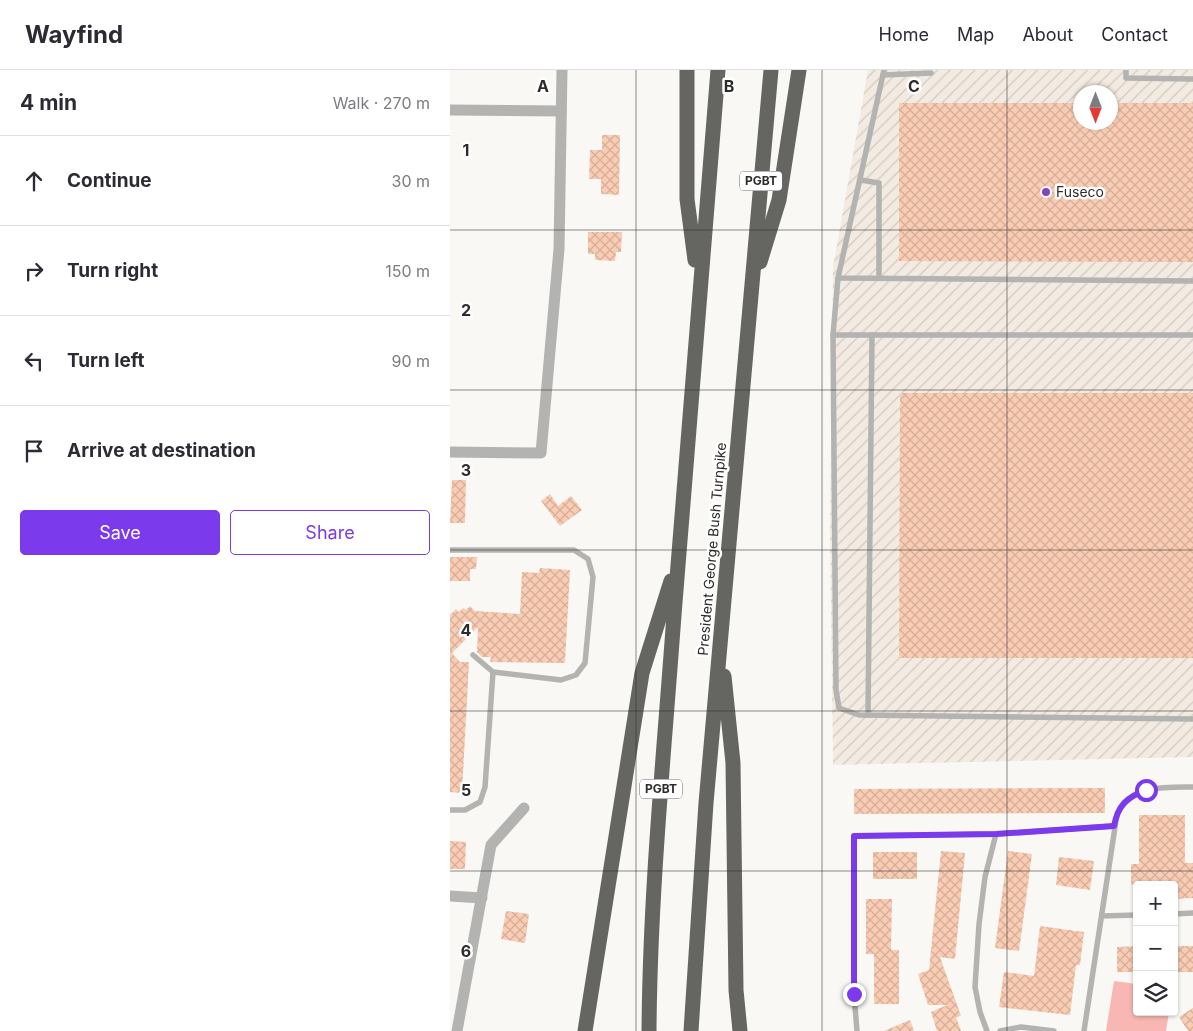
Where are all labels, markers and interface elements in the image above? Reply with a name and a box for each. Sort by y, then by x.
text: Wayfind [25,20,123,49]
text: Home [879,24,929,45]
text: Map [957,24,994,45]
text: About [1022,24,1073,45]
text: Contact [1101,24,1168,45]
text: A [537,76,549,96]
text: B [724,76,734,96]
text: C [908,76,920,96]
north arrow [1073,85,1118,130]
text: 4 min [20,90,77,115]
text: Walk · 270 m [333,93,430,113]
text: 1 [463,140,469,160]
icon: ahead [20,167,48,195]
text: Continue [67,169,152,192]
text: 30 m [392,171,430,191]
road number: PGBT [740,172,782,190]
place label: Fuseco [1056,183,1104,200]
marker: Fuseco [1040,186,1052,198]
icon: right [20,257,48,285]
text: Turn right [67,259,158,282]
text: 150 m [385,261,430,281]
text: 2 [461,300,471,320]
icon: left [20,347,48,375]
text: Turn left [67,349,145,372]
text: 90 m [391,351,430,371]
icon: arrive [20,437,48,465]
text: Arrive at destination [67,439,256,462]
street label: President George Bush Turnpike [694,442,729,656]
text: 3 [461,460,471,480]
button: Save [20,510,220,555]
button: Share [230,510,430,555]
text: 4 [461,620,472,640]
route start [1135,779,1158,802]
text: 5 [461,780,471,800]
road number: PGBT [640,780,682,799]
map controls [1133,881,1178,1016]
button: + [1133,881,1178,926]
button: − [1133,926,1178,971]
text: 6 [461,941,471,961]
button: layers [1133,971,1178,1016]
route end [843,983,866,1006]

